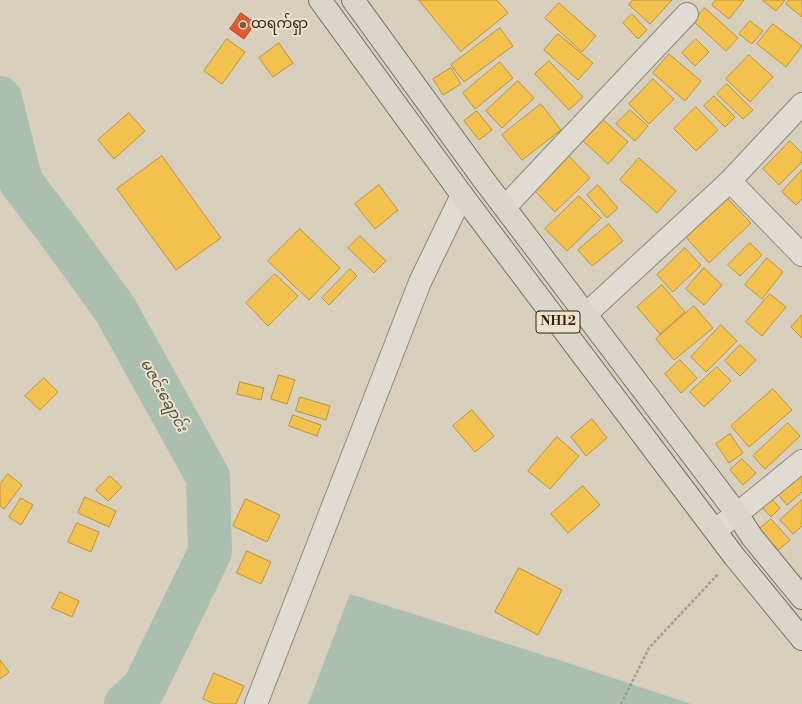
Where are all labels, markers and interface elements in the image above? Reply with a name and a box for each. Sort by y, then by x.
place label: ထရက်ရှာ [251,17,308,33]
marker: ထရက်ရှာ [238,20,248,30]
road number: NH12 [536,311,580,333]
water label: မဇင်းချောင်း [136,356,190,436]

